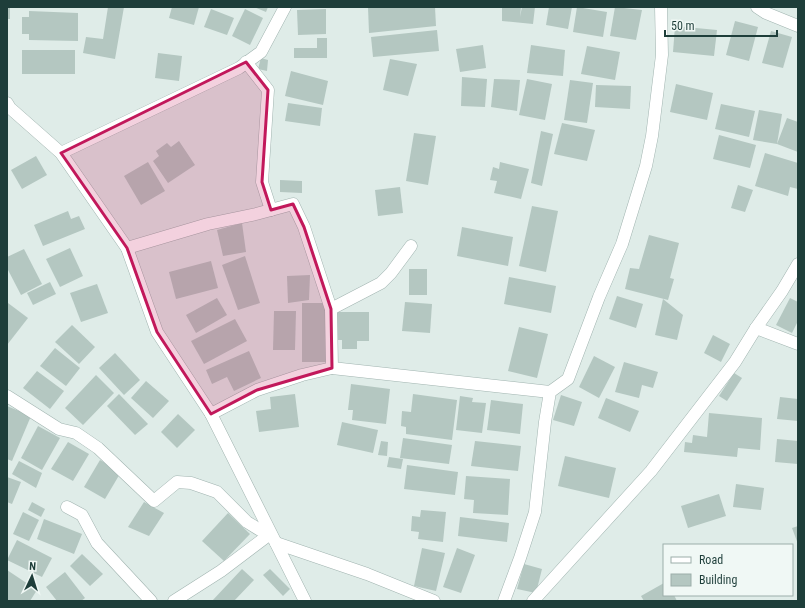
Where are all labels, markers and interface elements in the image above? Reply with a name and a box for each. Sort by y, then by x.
scale bar [665,12,777,38]
text: 50 m [671,19,695,33]
legend [663,544,793,596]
text: Road [699,553,723,567]
north arrow [12,556,52,596]
text: N [29,560,37,573]
text: Building [699,573,737,587]

